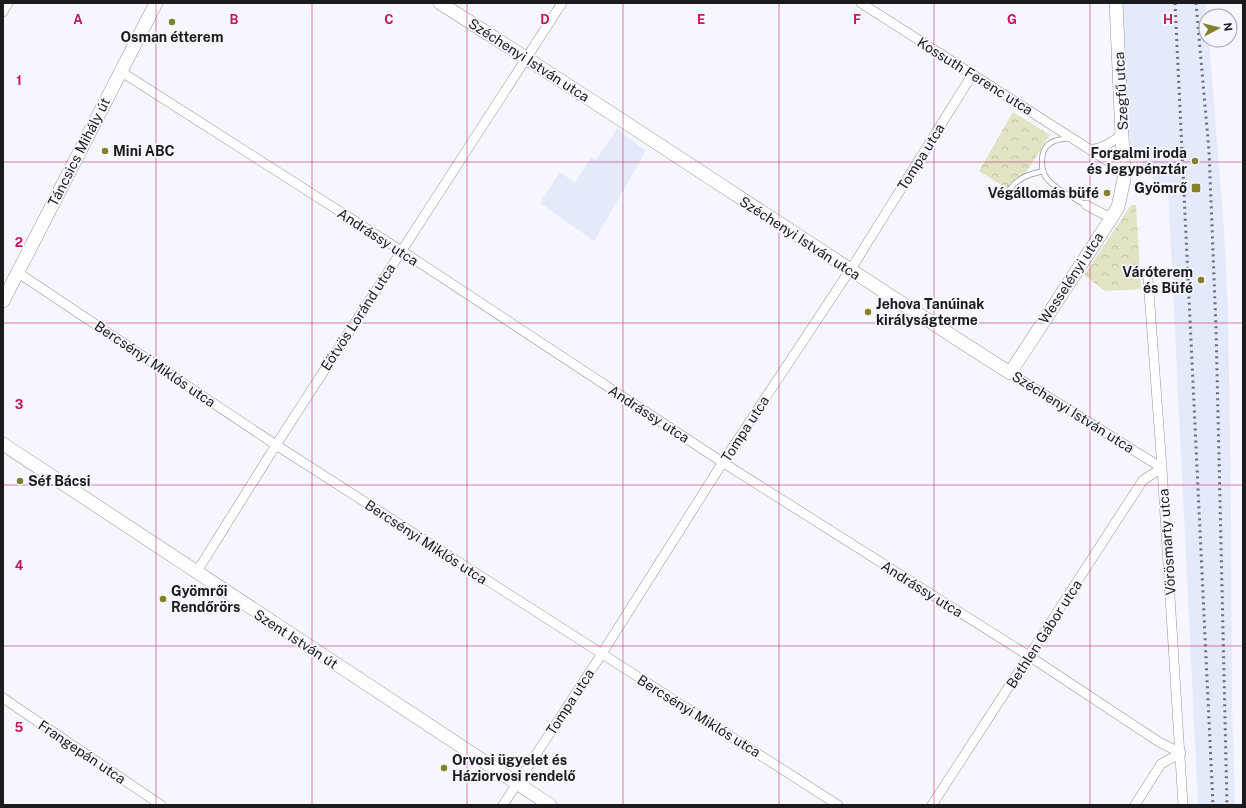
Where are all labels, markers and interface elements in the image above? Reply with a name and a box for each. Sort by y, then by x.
north arrow [1198,8,1238,48]
text: A [73,12,83,27]
text: B [230,12,239,27]
text: C [384,12,394,27]
text: D [540,12,550,27]
text: E [697,12,705,27]
text: F [853,12,861,27]
text: G [1007,12,1017,27]
text: H [1163,12,1173,27]
street label: Széchenyi István utca [466,15,592,105]
marker: Osman étterem [167,17,177,27]
text: N [1221,22,1234,32]
place label: Osman étterem [121,29,223,45]
street label: Kossuth Ferenc utca [914,34,1036,118]
street label: Szegfű utca [1111,51,1131,131]
text: 1 [16,73,22,88]
street label: Táncsics Mihály út [45,95,113,209]
street label: Tompa utca [894,121,948,193]
place label: Mini ABC [113,143,175,159]
place label: Forgalmi iroda és Jegypénztár [1087,145,1187,177]
marker: Mini ABC [100,146,110,156]
marker: Forgalmi iroda és Jegypénztár [1190,156,1200,166]
place label: Gyömrő [1134,180,1188,196]
marker: Gyömrő [1190,182,1202,194]
place label: Végállomás büfé [988,185,1099,201]
marker: Végállomás büfé [1102,188,1112,198]
street label: Széchenyi István utca [737,193,863,283]
street label: Andrássy utca [335,205,421,269]
street label: Wesselényi utca [1036,229,1106,327]
text: 2 [15,235,23,250]
street label: Eötvös Loránd utca [318,261,398,373]
place label: Váróterem és Büfé [1122,264,1193,296]
marker: Váróterem és Büfé [1196,275,1206,285]
place label: Jehova Tanúinak királyságterme [876,296,984,328]
marker: Jehova Tanúinak királyságterme [863,307,873,317]
street label: Bercsényi Miklós utca [92,318,218,410]
street label: Széchenyi István utca [1009,368,1137,456]
street label: Andrássy utca [606,382,692,446]
street label: Tompa utca [718,393,772,465]
text: 3 [15,397,24,412]
place label: Séf Bácsi [28,473,90,489]
marker: Séf Bácsi [15,476,25,486]
street label: Vörösmarty utca [1155,488,1179,596]
street label: Bercsényi Miklós utca [362,497,490,587]
text: 4 [15,558,24,573]
street label: Andrássy utca [878,558,966,620]
street label: Bethlen Gábor utca [1003,577,1085,691]
place label: Gyömrői Rendőrörs [171,583,240,615]
marker: Gyömrői Rendőrörs [158,594,168,604]
street label: Szent István út [251,606,341,672]
street label: Tompa utca [543,666,597,738]
street label: Bercsényi Miklós utca [634,672,764,760]
street label: Frangepán utca [35,717,129,787]
text: 5 [15,720,24,735]
place label: Orvosi ügyelet és Háziorvosi rendelő [452,752,577,784]
marker: Orvosi ügyelet és Háziorvosi rendelő [439,763,449,773]

